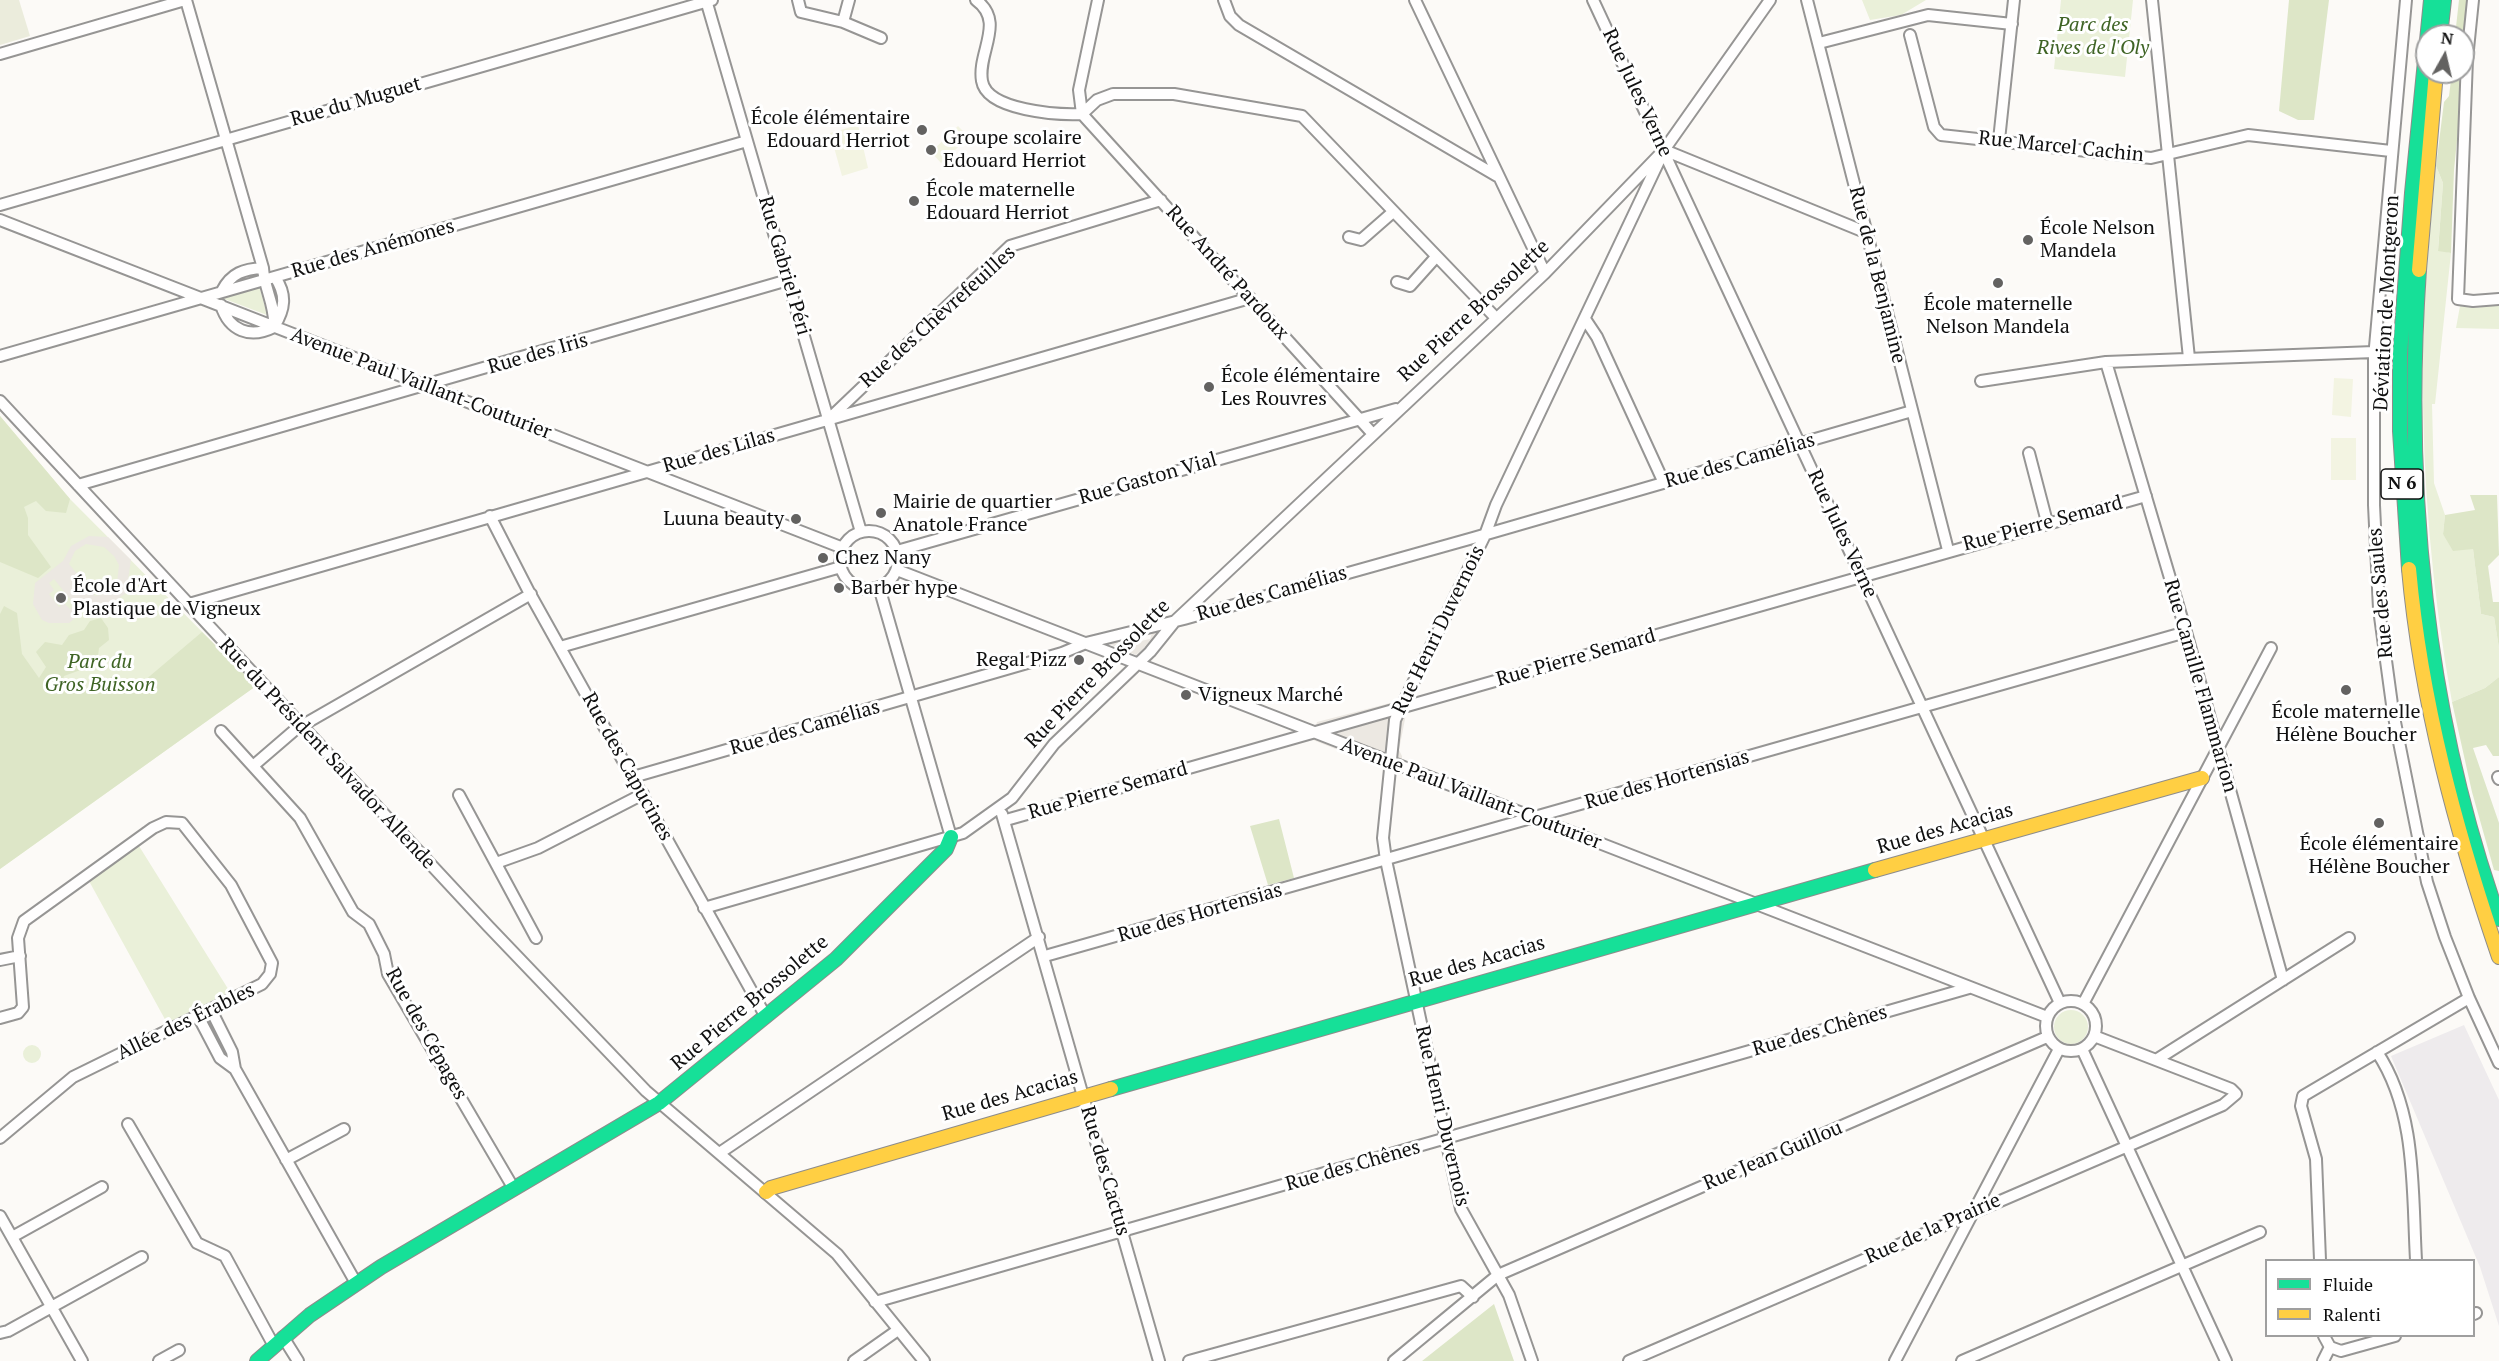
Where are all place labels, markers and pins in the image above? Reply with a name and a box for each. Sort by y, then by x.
place label: École élémentaire Edouard Herriot [751,106,910,153]
marker: École élémentaire Edouard Herriot [915,123,929,137]
place label: Groupe scolaire Edouard Herriot [943,126,1086,173]
marker: Groupe scolaire Edouard Herriot [924,143,938,157]
place label: École maternelle Edouard Herriot [926,178,1075,225]
marker: École maternelle Edouard Herriot [907,194,921,208]
place label: École Nelson Mandela [2040,216,2155,263]
marker: École Nelson Mandela [2021,233,2035,247]
marker: École maternelle Nelson Mandela [1991,276,2005,290]
place label: École maternelle Nelson Mandela [1923,292,2073,339]
place label: École élémentaire Les Rouvres [1221,364,1380,411]
marker: École élémentaire Les Rouvres [1202,380,1216,394]
place label: Mairie de quartier Anatole France [893,490,1052,537]
marker: Mairie de quartier Anatole France [874,506,888,520]
place label: Luuna beauty [663,507,784,531]
marker: Luuna beauty [789,512,803,526]
place label: Chez Nany [835,546,931,570]
marker: Chez Nany [816,551,830,565]
place label: École d'Art Plastique de Vigneux [73,574,261,621]
place label: Barber hype [851,576,958,600]
marker: Barber hype [832,581,846,595]
marker: École d'Art Plastique de Vigneux [54,591,68,605]
place label: Regal Pizz [976,648,1067,672]
marker: Regal Pizz [1072,653,1086,667]
place label: Vigneux Marché [1198,683,1343,707]
marker: École maternelle Hélène Boucher [2339,683,2353,697]
marker: Vigneux Marché [1179,688,1193,702]
place label: École maternelle Hélène Boucher [2271,700,2421,747]
marker: École élémentaire Hélène Boucher [2372,816,2386,830]
place label: École élémentaire Hélène Boucher [2299,832,2459,879]

